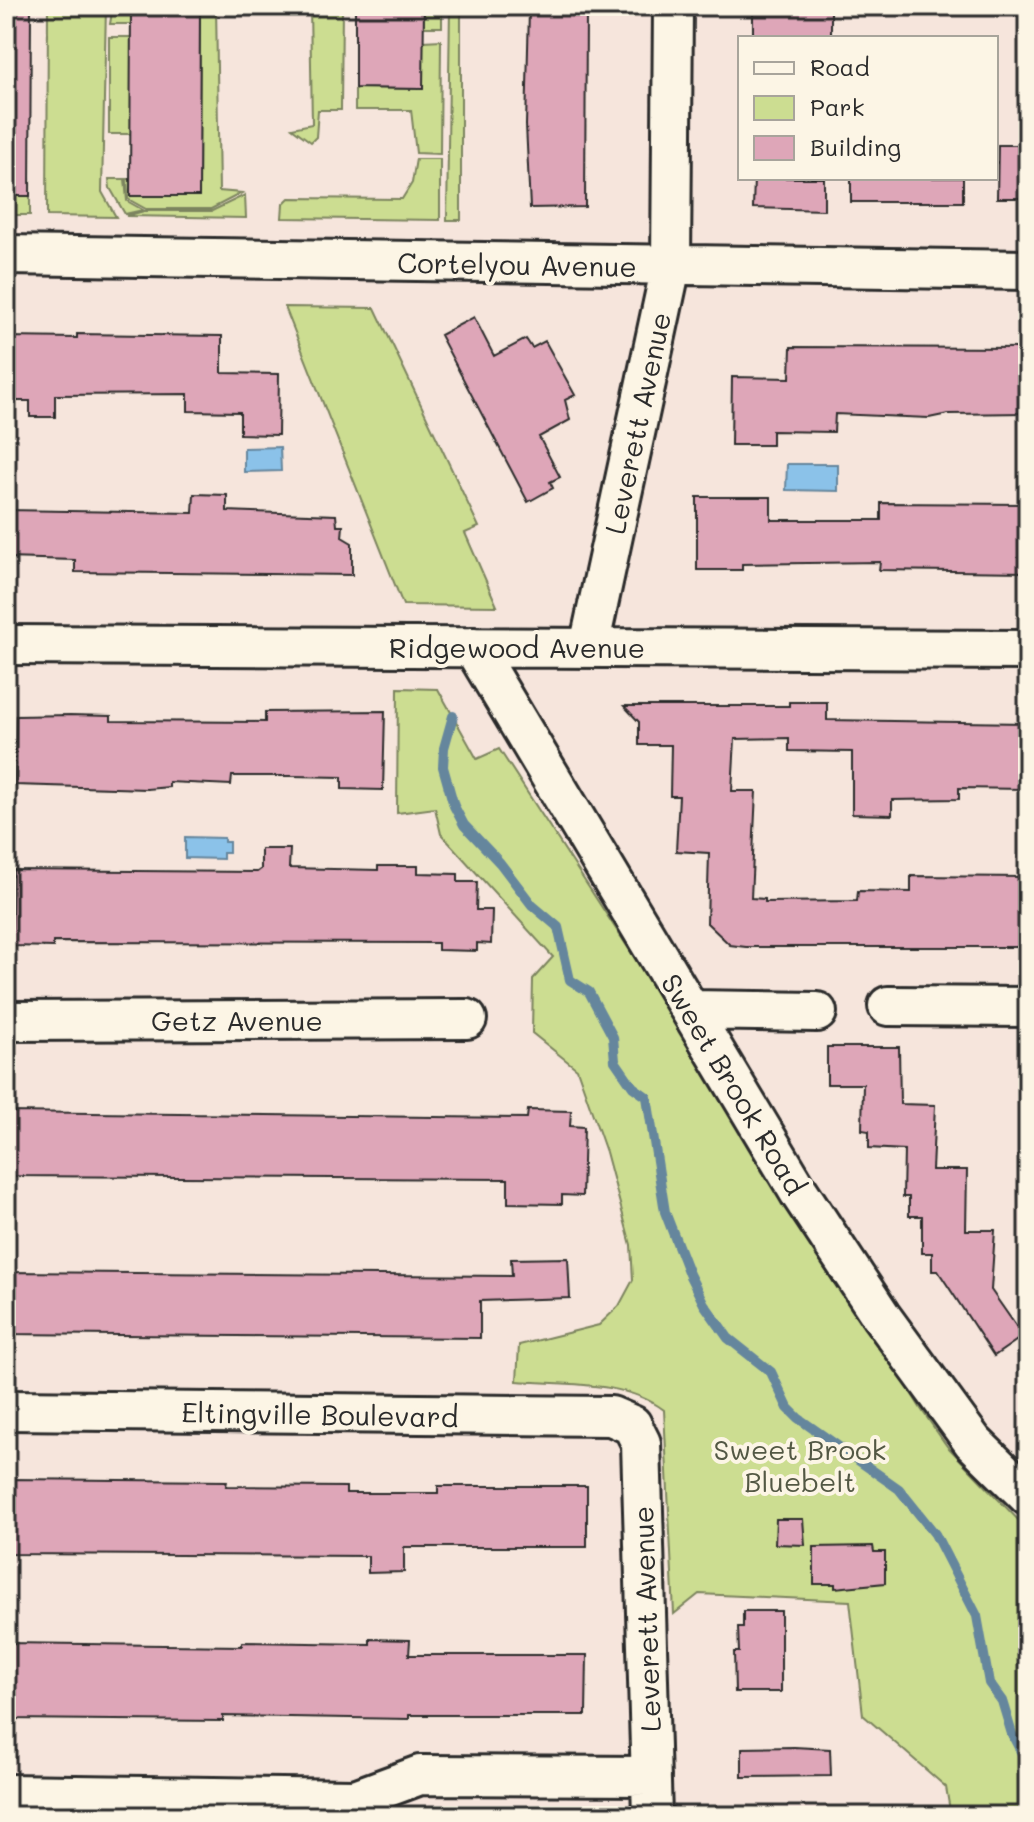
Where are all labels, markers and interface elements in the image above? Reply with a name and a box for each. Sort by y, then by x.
legend [738,36,998,180]
text: Road [810,51,870,82]
text: Park [810,91,864,122]
text: Building [810,131,901,162]
street label: Cortelyou Avenue [397,244,637,284]
street label: Leverett Avenue [596,309,678,537]
street label: Ridgewood Avenue [389,629,645,665]
street label: Sweet Brook Road [654,967,814,1201]
street label: Getz Avenue [151,1002,323,1038]
street label: Eltingville Boulevard [181,1394,459,1434]
park label: Sweet Brook Bluebelt [714,1431,886,1499]
street label: Leverett Avenue [624,1505,668,1733]

